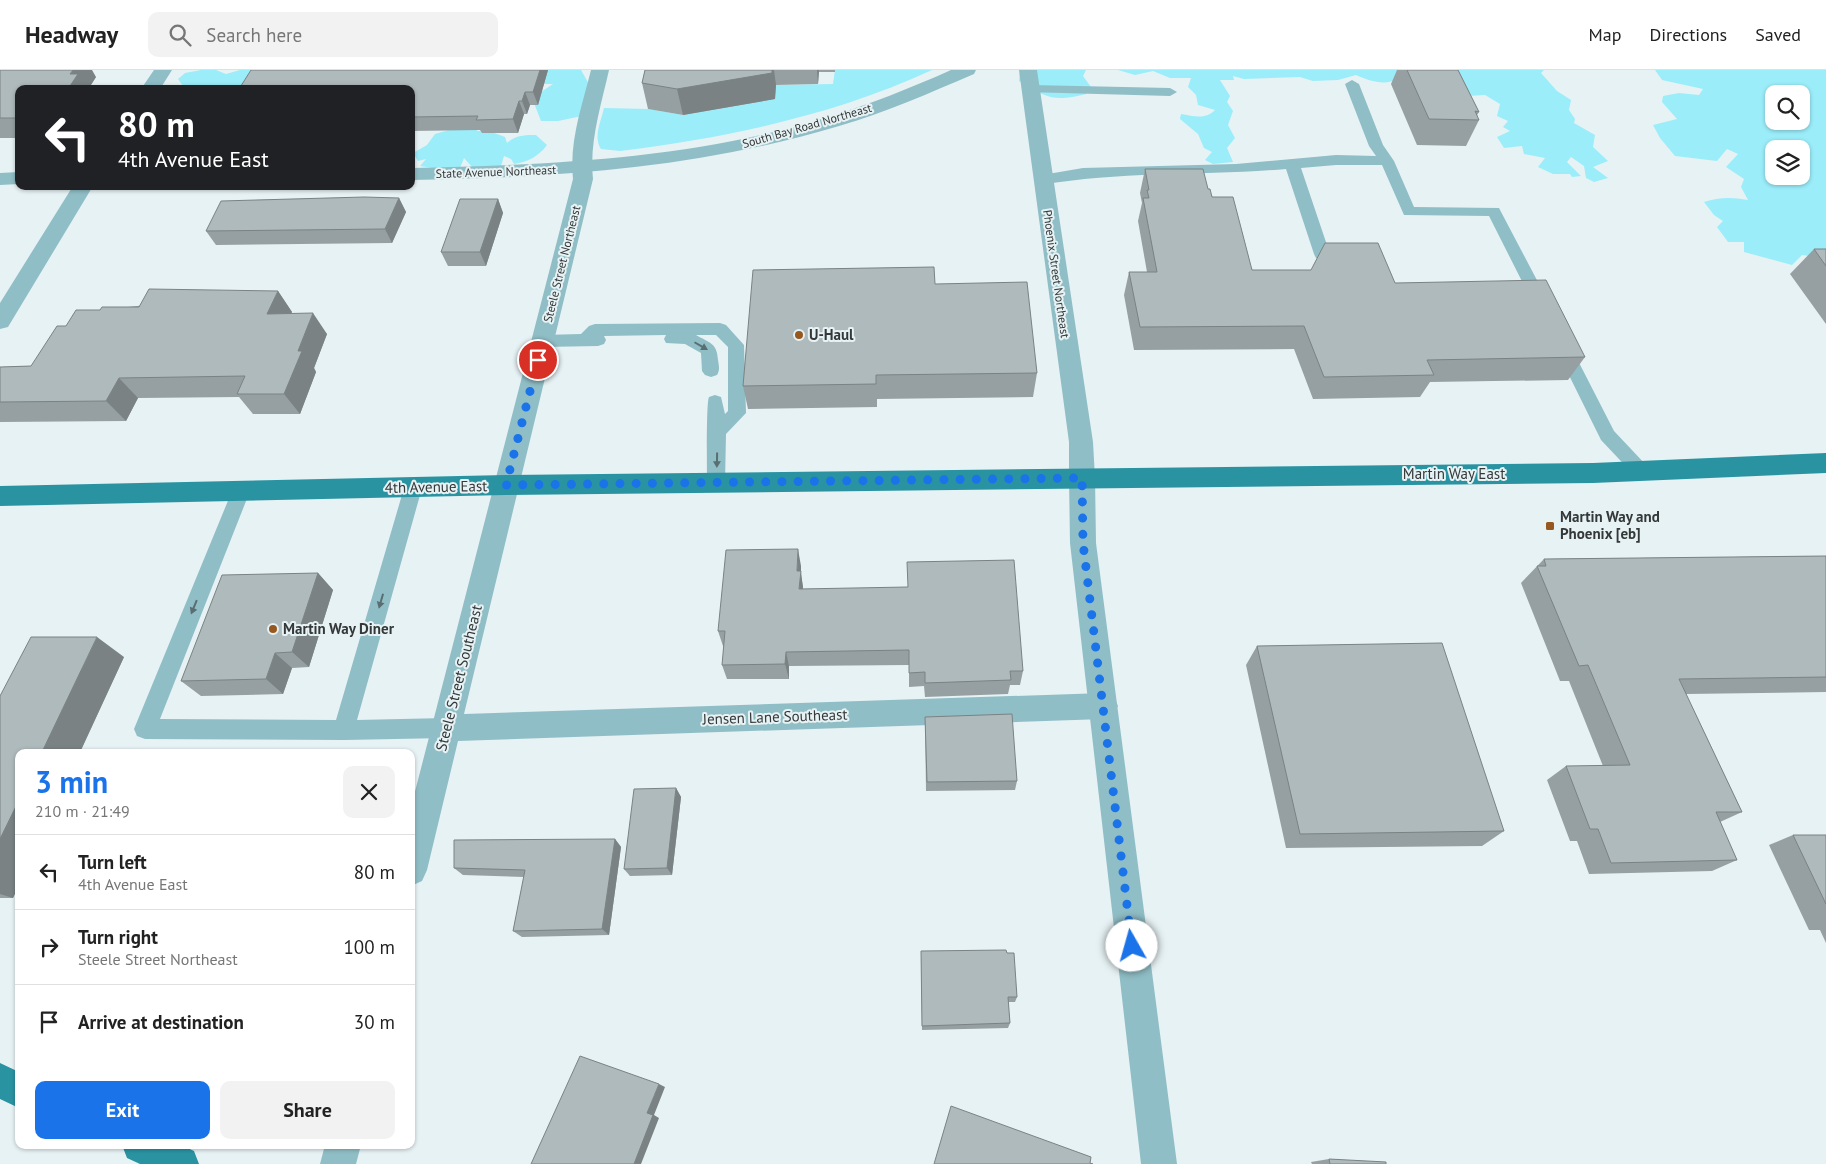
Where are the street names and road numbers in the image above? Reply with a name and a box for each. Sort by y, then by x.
street label: South Bay Road Northeast [740,100,873,151]
street label: State Avenue Northeast [435,162,557,181]
street label: Steele Street Northeast [540,204,583,324]
street label: Phoenix Street Northeast [1040,209,1073,339]
street label: Martin Way East [1403,464,1505,483]
street label: 4th Avenue East [384,476,488,497]
street label: Steele Street Southeast [431,603,486,753]
street label: Jensen Lane Southeast [701,704,848,729]

